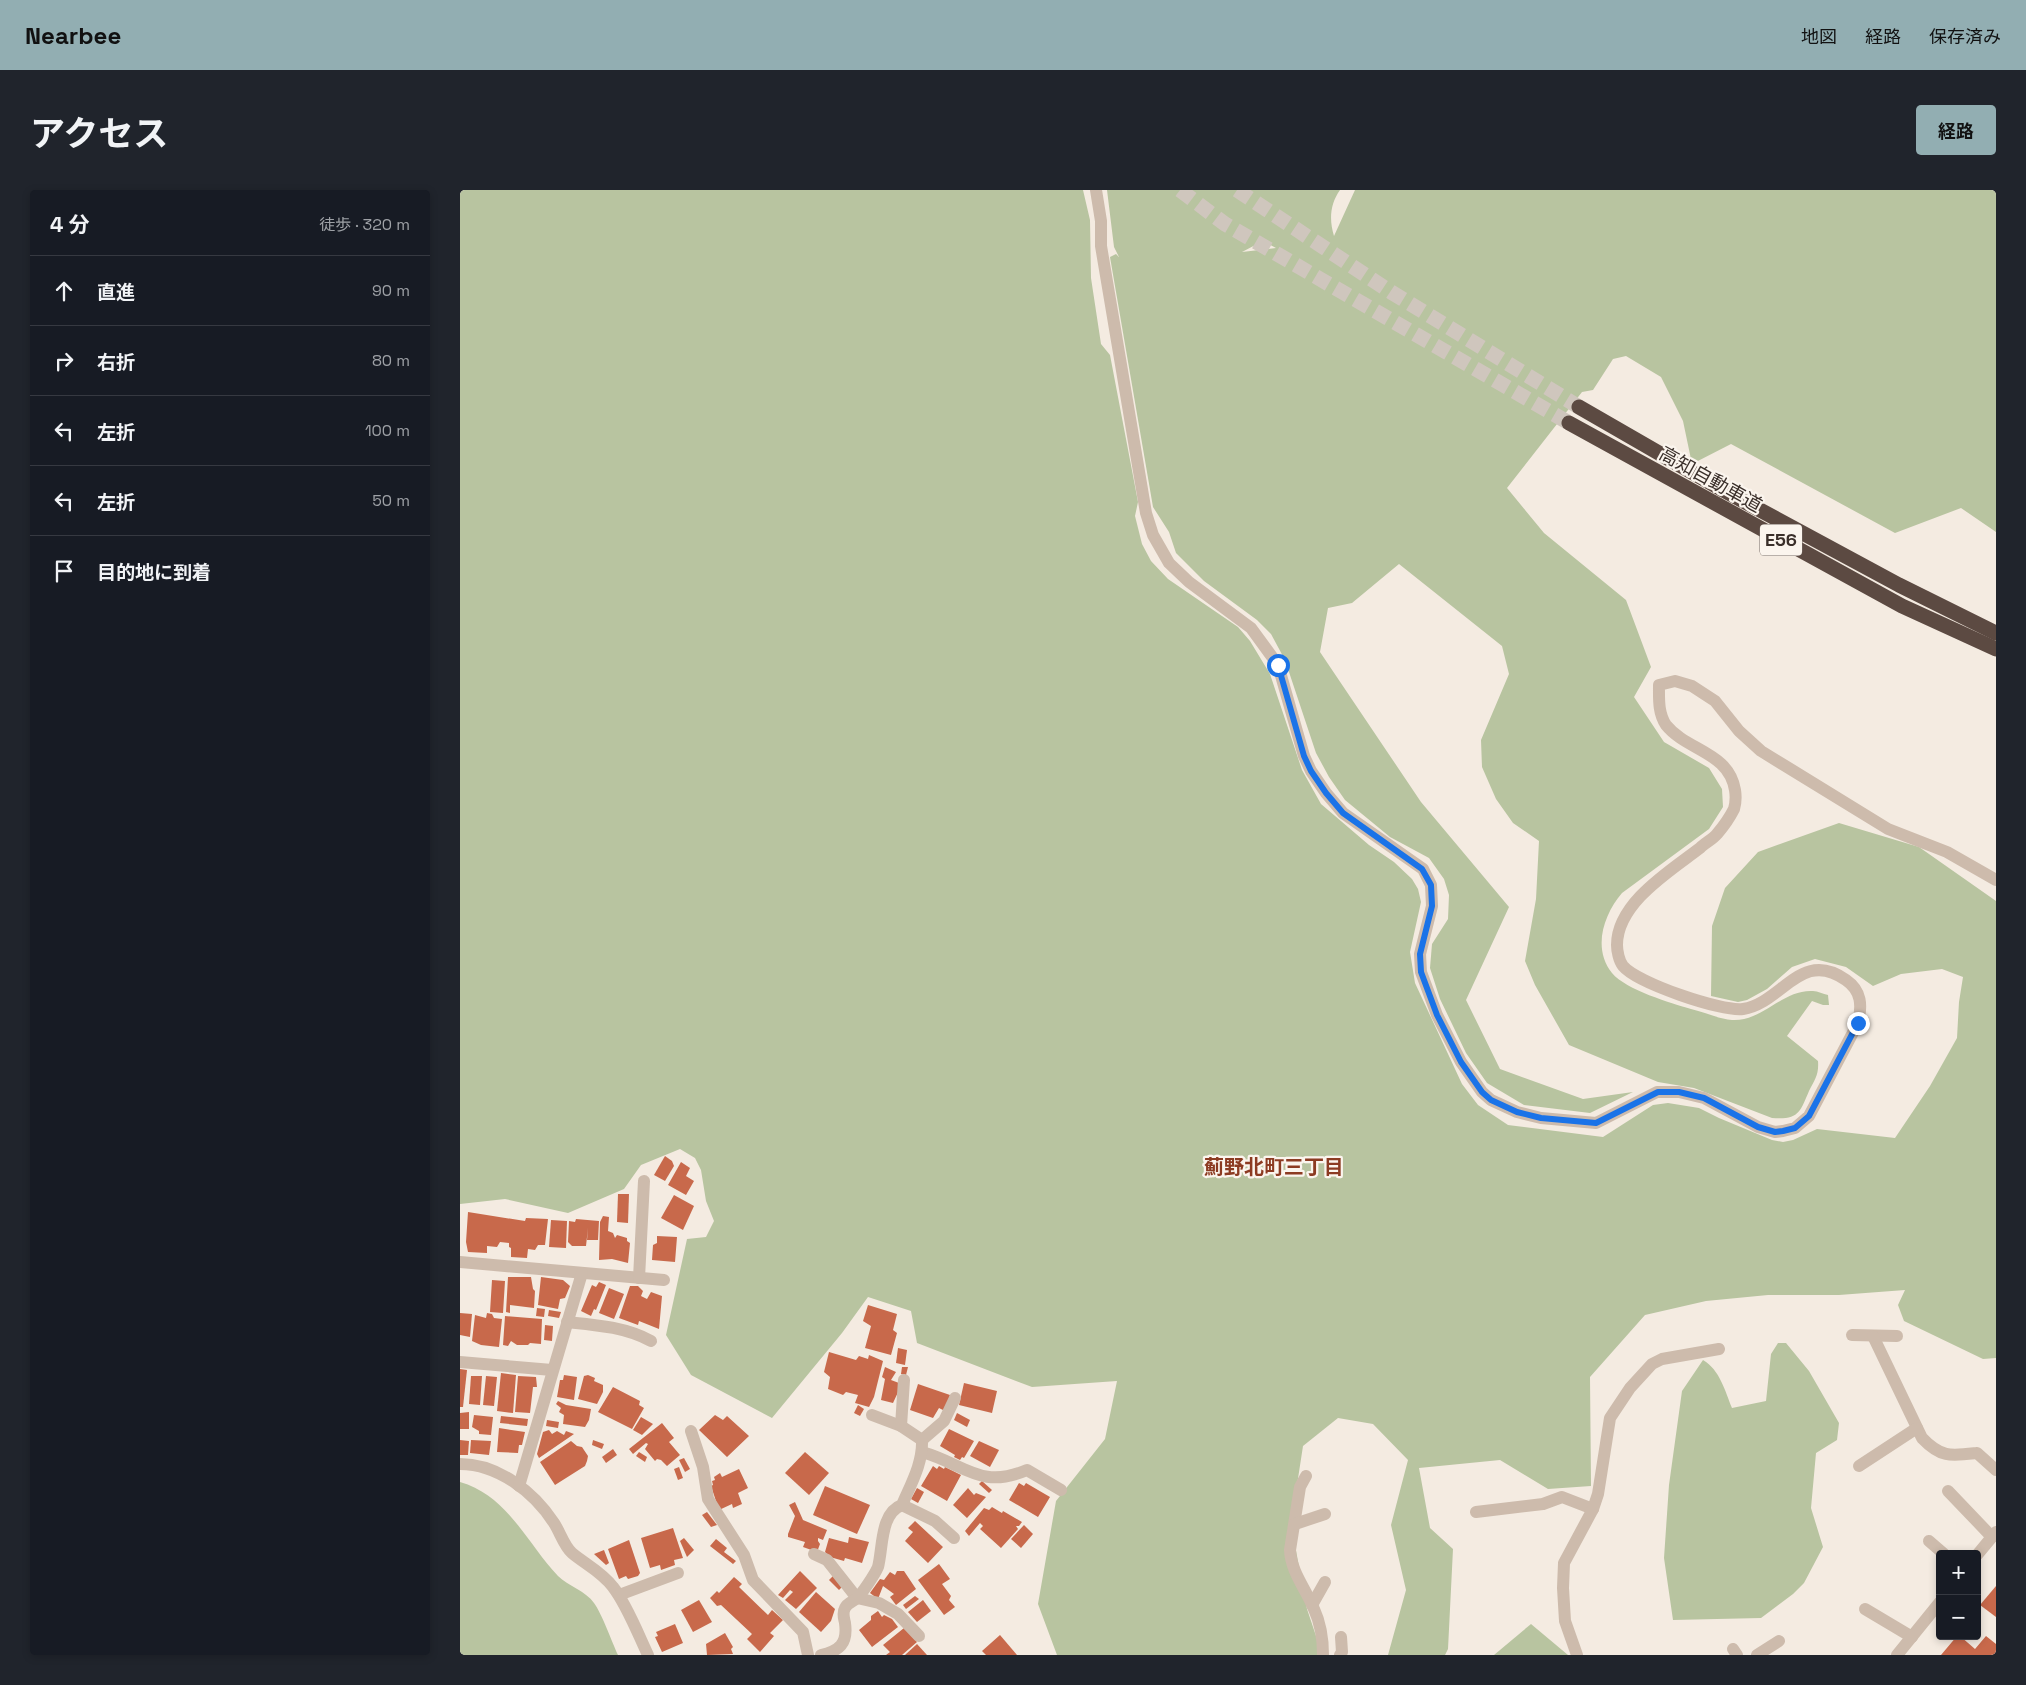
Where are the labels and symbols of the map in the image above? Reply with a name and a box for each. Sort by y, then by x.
street label: 高知自動車道 [1655,441,1767,518]
road number: E56 [1760,524,1802,556]
route start [1267,654,1290,677]
route end [1847,1012,1870,1035]
district label: 薊野北町三丁目 [1204,1154,1344,1180]

